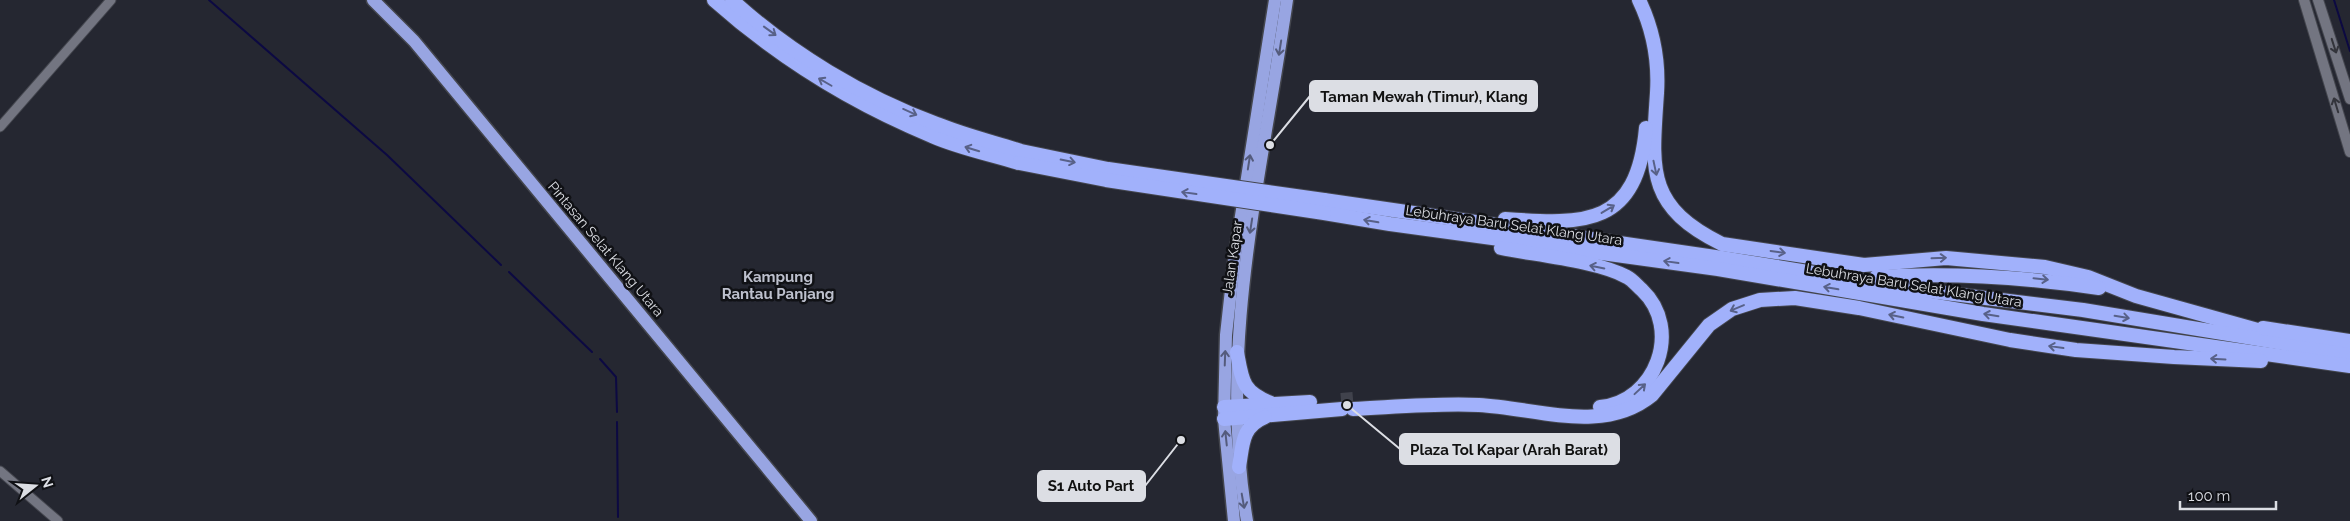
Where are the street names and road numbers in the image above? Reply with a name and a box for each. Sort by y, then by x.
street label: Pintasan Selat Klang Utara [545,178,667,320]
street label: Lebuhraya Baru Selat Klang Utara [1405,202,1623,248]
street label: Jalan Kapar [1219,220,1245,296]
street label: Lebuhraya Baru Selat Klang Utara [1805,260,2023,310]

